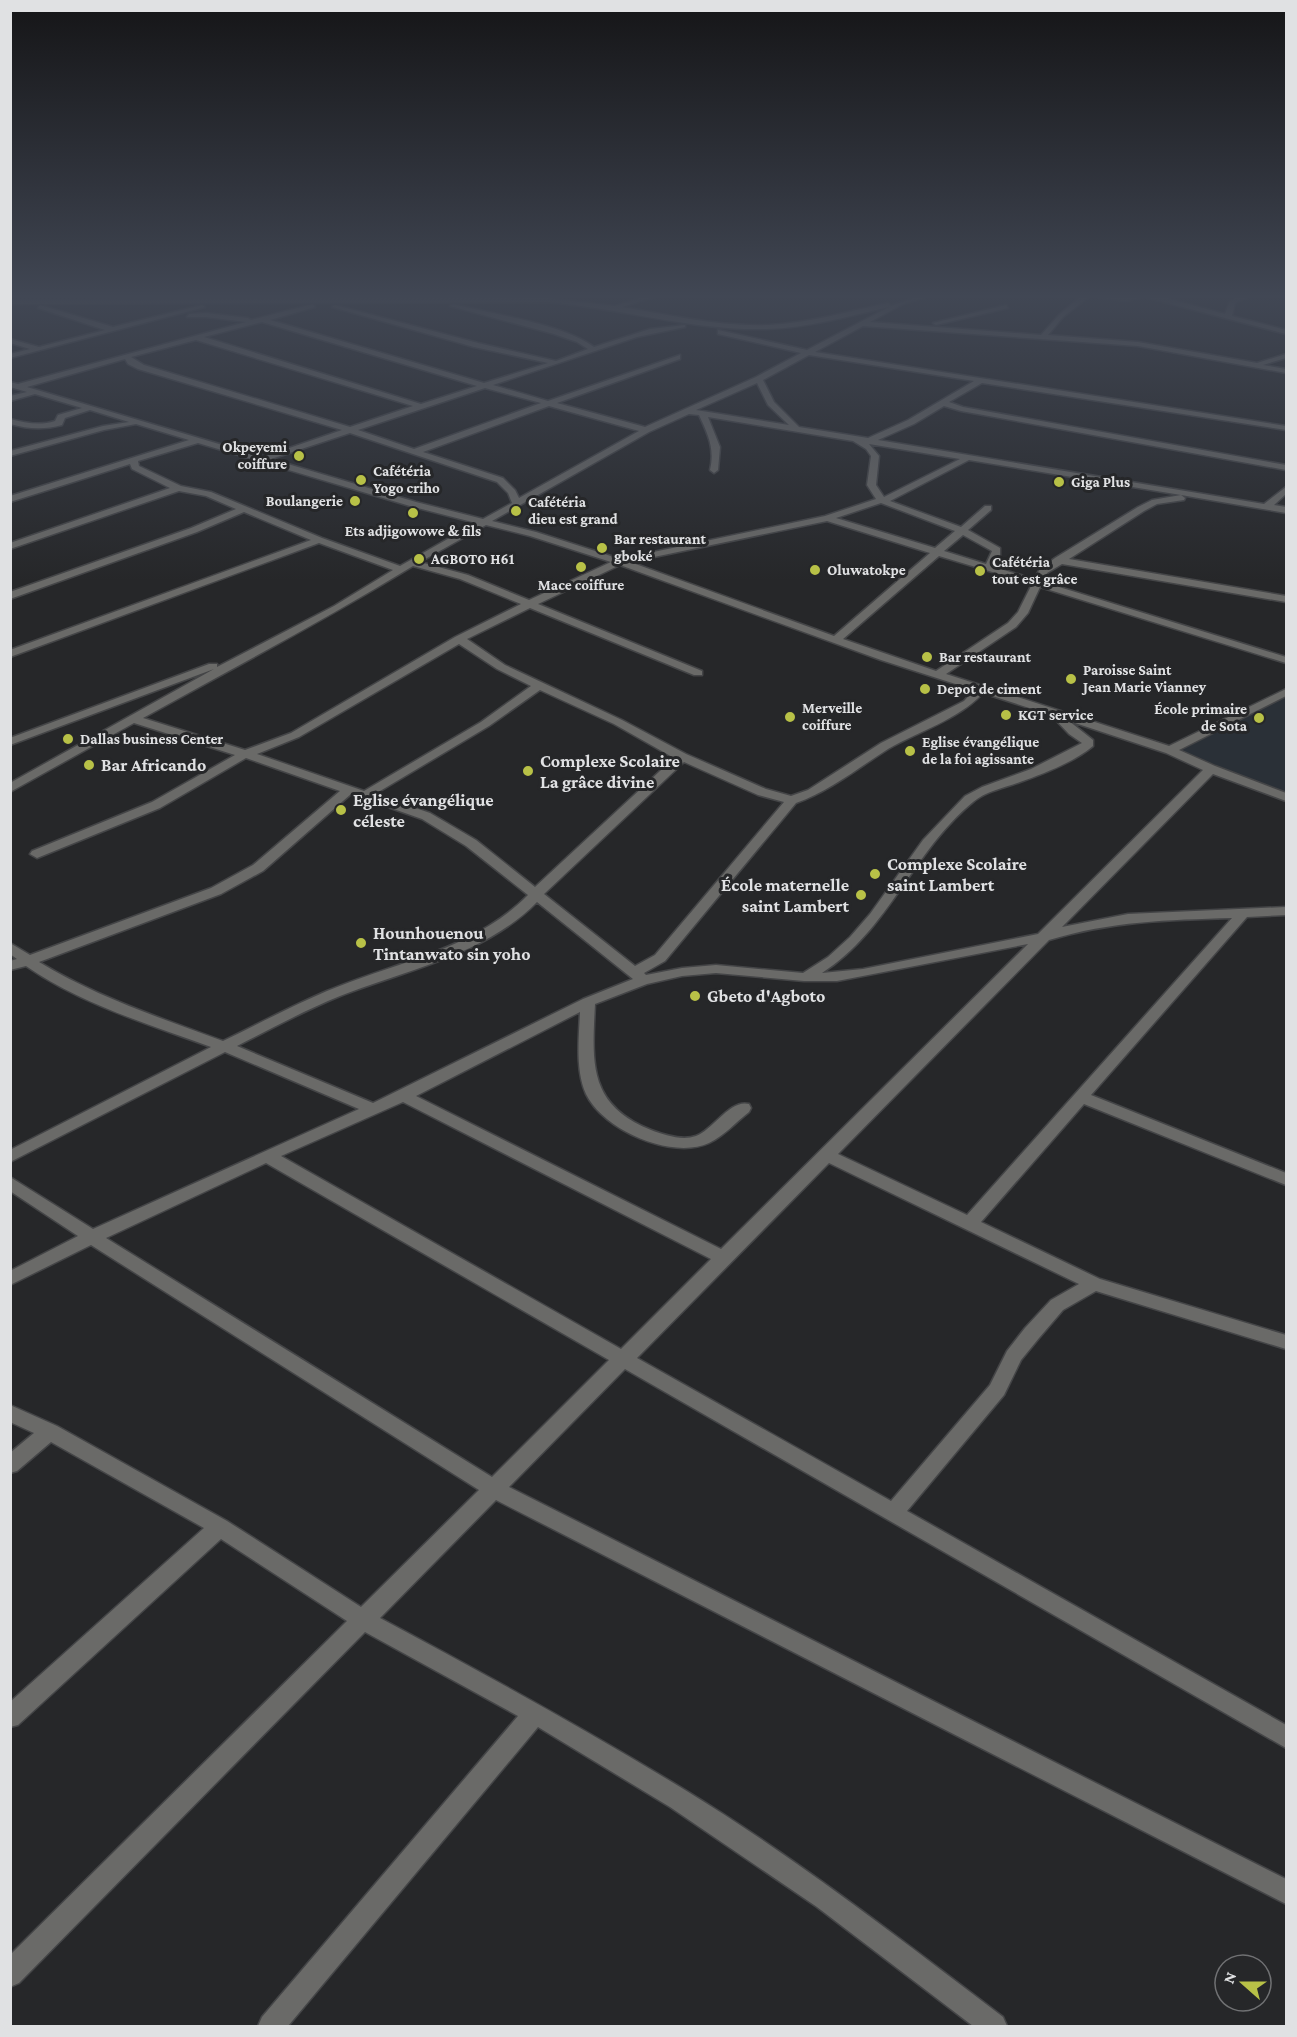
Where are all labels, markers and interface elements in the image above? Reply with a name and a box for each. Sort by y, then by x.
place label: Okpeyemi coiffure [222,439,288,472]
marker: Okpeyemi coiffure [292,449,306,463]
place label: Cafétéria Yogo criho [373,463,440,496]
marker: Cafétéria Yogo criho [354,473,368,487]
place label: Giga Plus [1071,474,1130,490]
marker: Giga Plus [1052,475,1066,489]
place label: Boulangerie [266,493,343,509]
marker: Boulangerie [348,494,362,508]
place label: Cafétéria dieu est grand [528,494,619,527]
marker: Cafétéria dieu est grand [509,504,523,518]
marker: Ets adjigowowe & fils [406,506,420,520]
place label: Ets adjigowowe & fils [345,523,481,540]
place label: Bar restaurant gboké [614,531,707,564]
marker: Bar restaurant gboké [595,541,609,555]
place label: AGBOTO H61 [430,551,515,567]
marker: AGBOTO H61 [412,552,426,566]
place label: Cafétéria tout est grâce [992,554,1077,587]
marker: Mace coiffure [574,560,588,574]
place label: Oluwatokpe [827,562,906,578]
marker: Oluwatokpe [808,563,822,577]
marker: Cafétéria tout est grâce [973,564,987,578]
place label: Mace coiffure [538,577,624,593]
place label: Bar restaurant [939,649,1032,665]
marker: Bar restaurant [920,650,934,664]
place label: Paroisse Saint Jean Marie Vianney [1081,662,1207,695]
marker: Paroisse Saint Jean Marie Vianney [1064,672,1078,686]
place label: Depot de ciment [937,681,1042,697]
marker: Depot de ciment [918,682,932,696]
place label: Merveille coiffure [802,700,862,733]
place label: École primaire de Sota [1154,701,1248,734]
place label: KGT service [1018,707,1093,723]
marker: KGT service [999,708,1013,722]
marker: Merveille coiffure [783,710,797,724]
marker: École primaire de Sota [1252,711,1266,725]
place label: Dallas business Center [80,731,223,747]
marker: Dallas business Center [61,732,75,746]
place label: Eglise évangélique de la foi agissante [922,734,1039,767]
marker: Eglise évangélique de la foi agissante [903,744,917,758]
place label: Complexe Scolaire La grâce divine [540,751,680,792]
place label: Bar Africando [101,755,206,775]
marker: Bar Africando [82,758,96,772]
marker: Complexe Scolaire La grâce divine [521,764,535,778]
place label: Eglise évangélique céleste [353,790,494,831]
marker: Eglise évangélique céleste [334,803,348,817]
place label: Complexe Scolaire saint Lambert [887,854,1027,895]
marker: Complexe Scolaire saint Lambert [868,867,882,881]
place label: École maternelle saint Lambert [721,875,850,916]
marker: École maternelle saint Lambert [854,888,868,902]
place label: Hounhouenou Tintanwato sin yoho [373,923,531,964]
marker: Hounhouenou Tintanwato sin yoho [354,936,368,950]
place label: Gbeto d'Agboto [707,986,825,1006]
marker: Gbeto d'Agboto [688,989,702,1003]
north arrow [1213,1953,1273,2013]
text: N [1220,1970,1239,1986]

